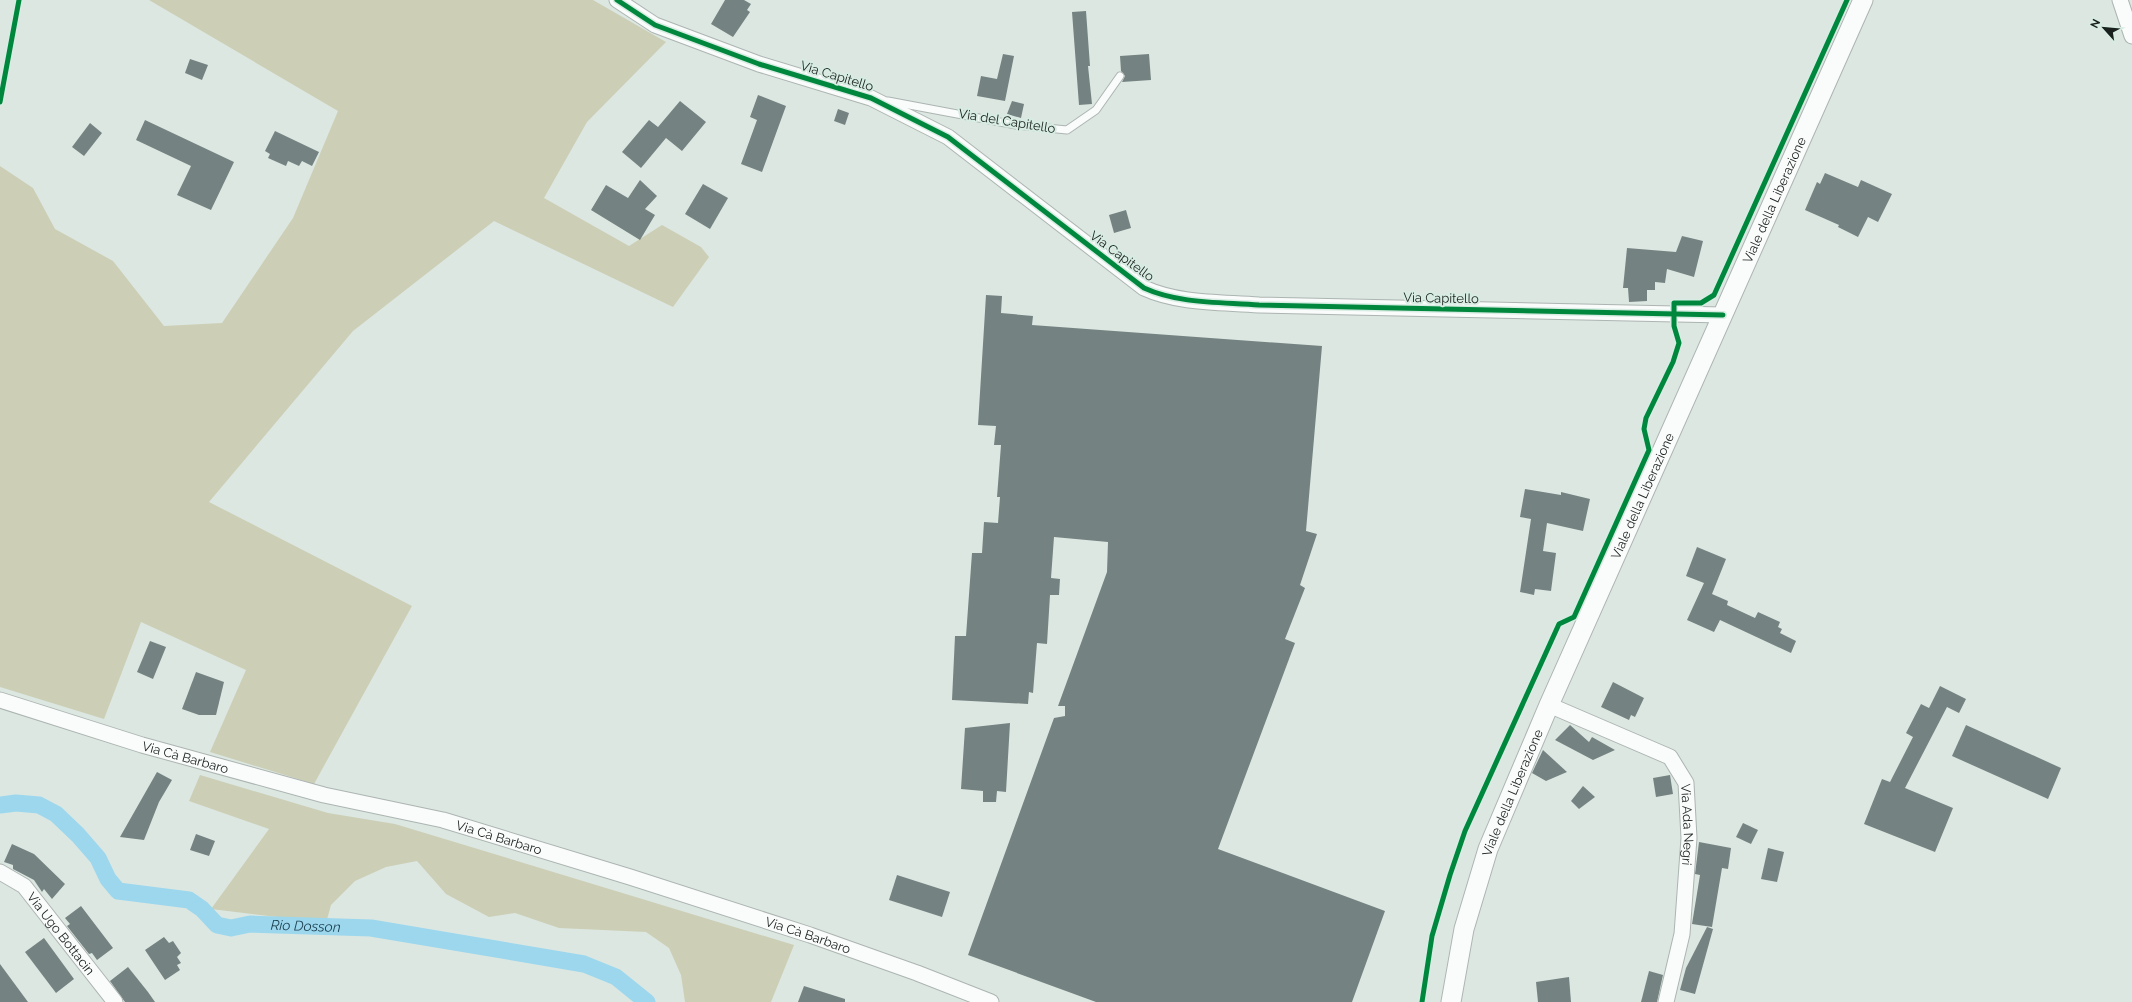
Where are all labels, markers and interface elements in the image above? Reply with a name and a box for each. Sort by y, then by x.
north arrow [2084,8,2124,48]
text: N [2088,17,2103,30]
street label: Via Capitello [799,58,876,94]
street label: Via del Capitello [958,106,1057,136]
street label: Viale della Liberazione [1739,134,1809,265]
street label: Via Capitello [1087,228,1157,284]
street label: Via Capitello [1403,290,1479,306]
street label: Viale della Liberazione [1608,430,1677,561]
street label: Viale della Liberazione [1479,726,1546,858]
street label: Via Cà Barbaro [141,738,231,776]
street label: Via Ada Negri [1679,783,1697,866]
street label: Via Cà Barbaro [454,817,544,857]
street label: Via Ugo Bottacin [24,889,98,978]
street label: Via Cà Barbaro [764,914,853,956]
water label: Rio Dosson [270,917,341,935]

